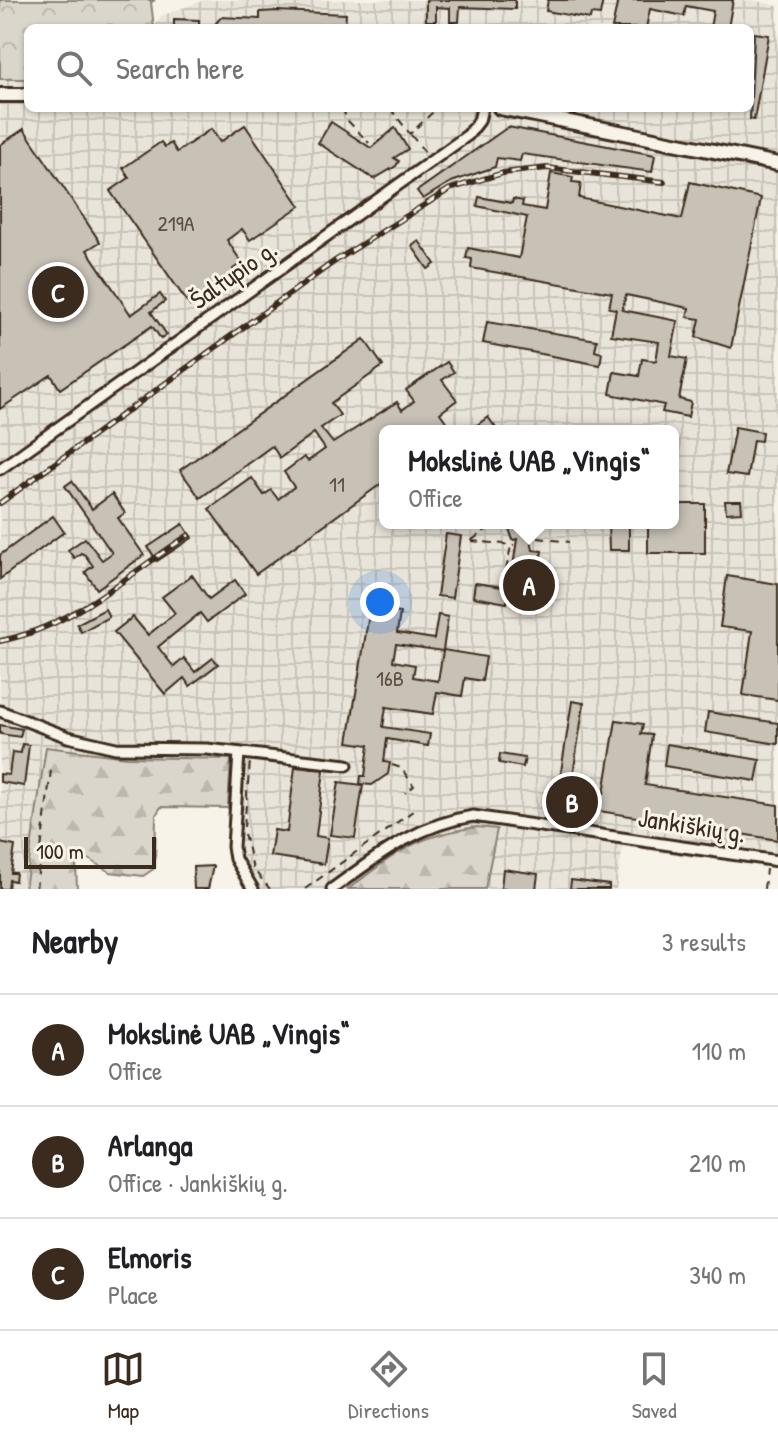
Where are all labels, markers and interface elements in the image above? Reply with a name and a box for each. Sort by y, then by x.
search box [24,24,754,112]
icon: search [52,46,96,90]
text: Search here [116,48,244,88]
house number: 219A [157,208,195,238]
street label: Šaltupio g. [182,231,284,317]
pin: C [32,262,84,322]
popup [379,425,679,529]
text: Mokslinė UAB „Vingis“ [408,440,650,480]
house number: 11 [329,469,345,499]
text: Office [408,480,463,515]
pin: A [503,555,555,615]
your location [360,582,400,622]
house number: 16B [376,663,404,693]
pin: B [546,772,598,832]
street label: Jankiškių g. [636,799,748,851]
scale bar [24,833,156,869]
text: 100 m [36,836,84,866]
text: Nearby [32,918,118,964]
text: 3 results [662,924,746,959]
text: Mokslinė UAB „Vingis“ [108,1013,349,1053]
text: A [52,1033,64,1068]
text: 110 m [692,1033,746,1068]
text: Office [108,1053,162,1088]
text: Arlanga [108,1125,193,1165]
text: B [51,1145,65,1180]
text: 210 m [689,1145,746,1180]
text: Office · Jankiškių g. [108,1165,288,1200]
text: Elmoris [108,1237,192,1277]
text: C [51,1257,65,1292]
text: 340 m [689,1257,746,1292]
text: Place [108,1277,158,1312]
tab: Map [101,1347,145,1425]
tab: Directions [348,1347,429,1425]
tab: Saved [632,1347,677,1425]

